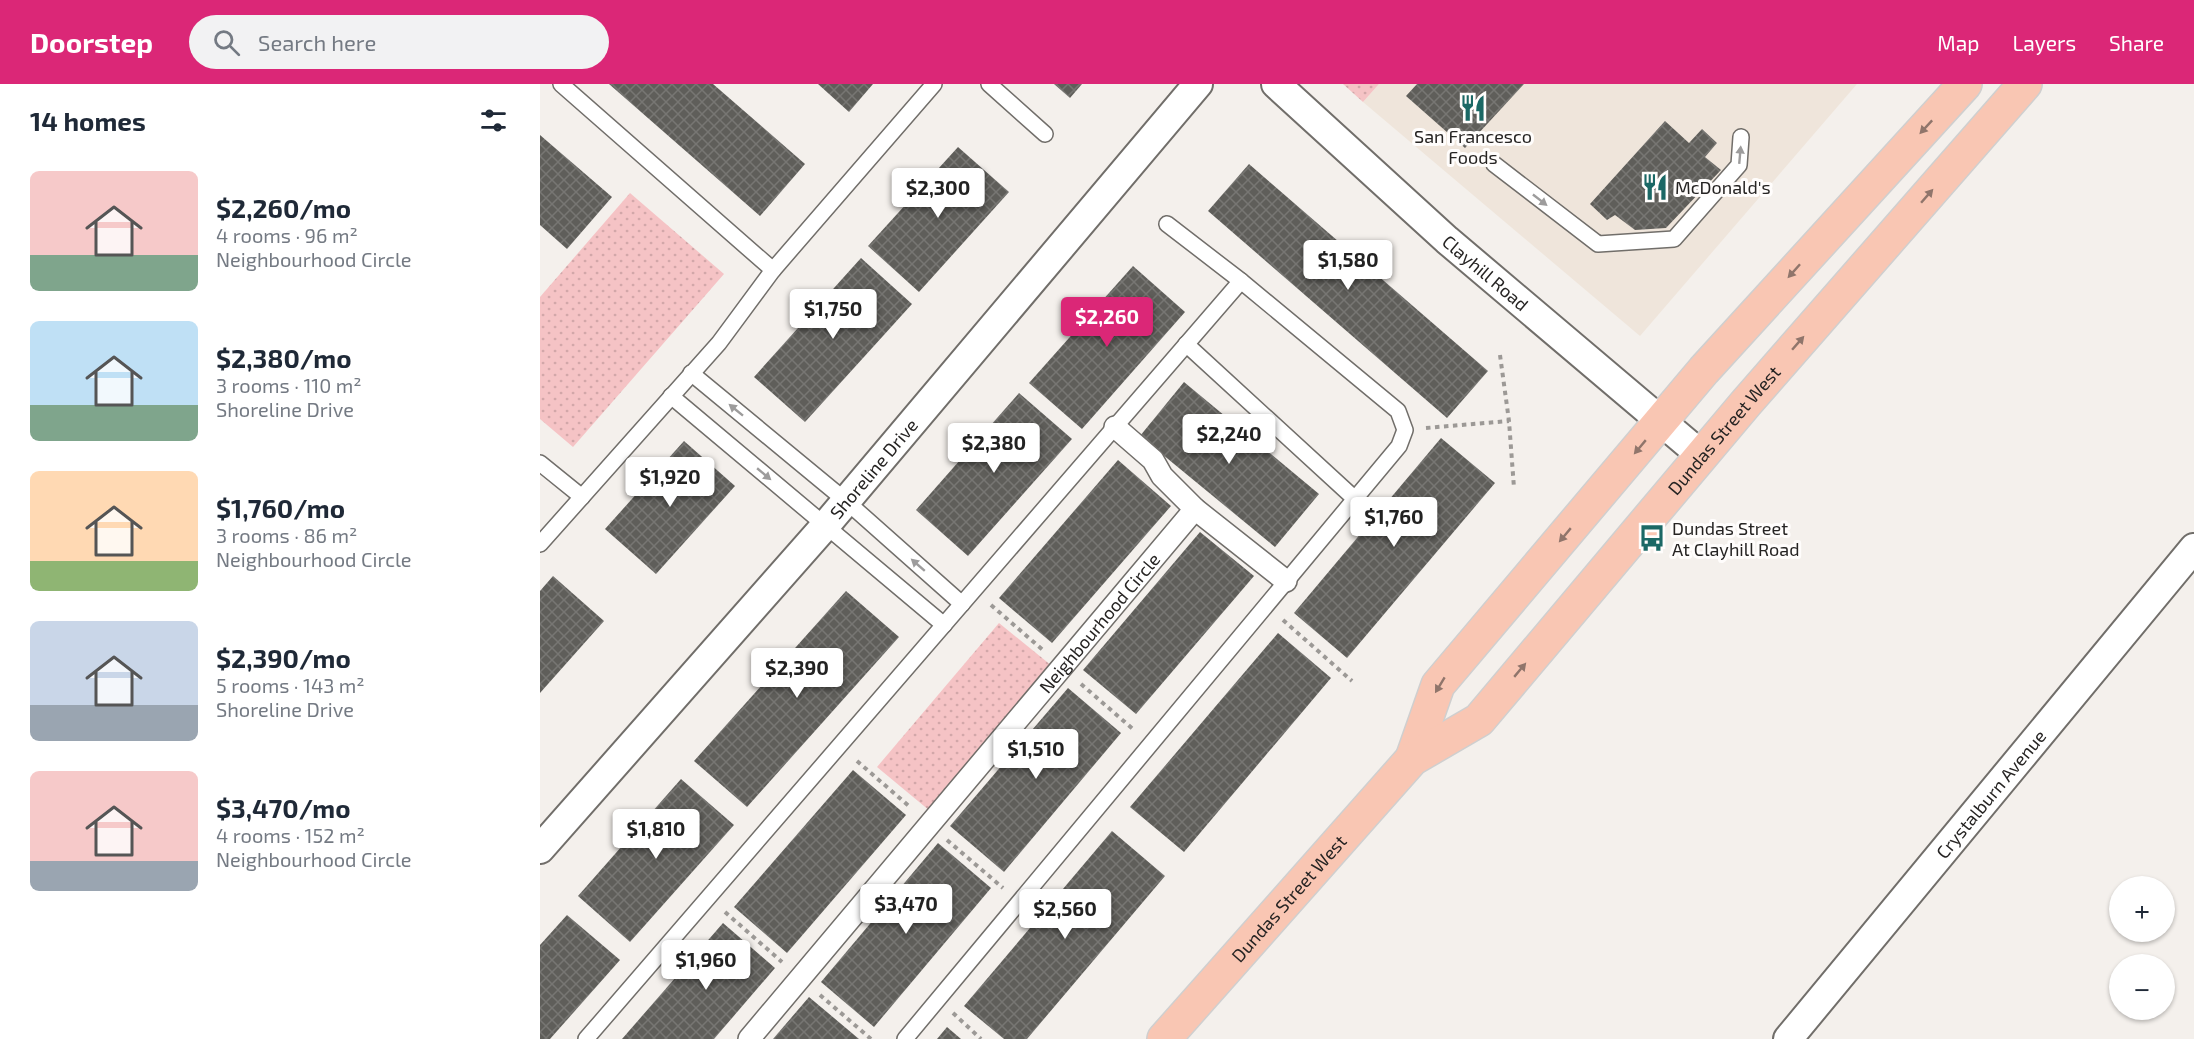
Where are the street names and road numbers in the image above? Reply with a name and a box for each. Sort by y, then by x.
street label: Clayhill Road [1438,230,1533,315]
street label: Dundas Street West [1663,361,1785,499]
street label: Shoreline Drive [825,414,922,523]
street label: Neighbourhood Circle [1034,548,1164,697]
street label: Crystalburn Avenue [1931,725,2050,863]
street label: Dundas Street West [1227,830,1351,966]

